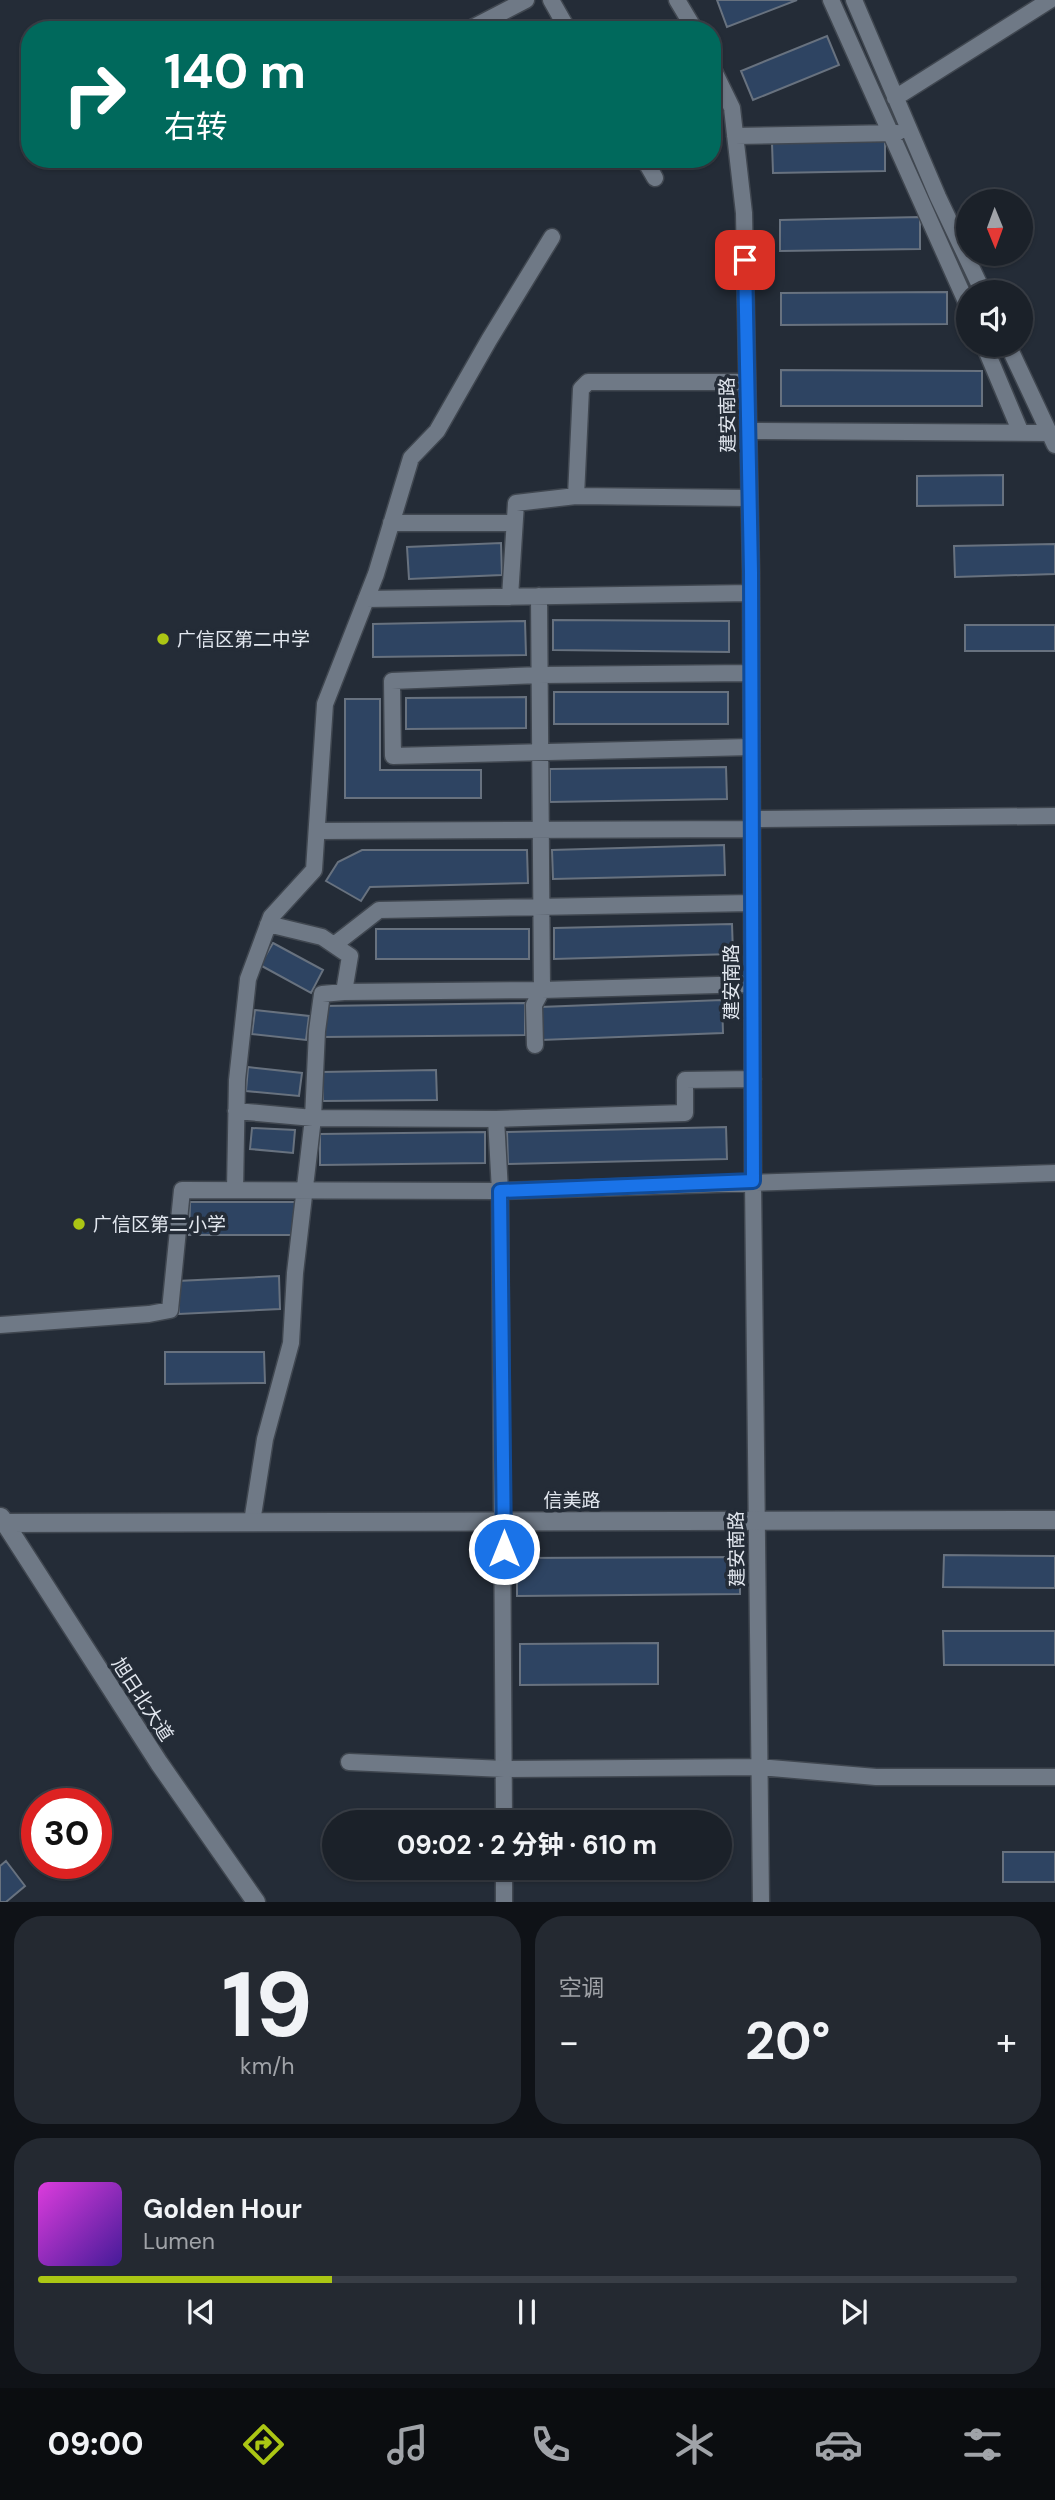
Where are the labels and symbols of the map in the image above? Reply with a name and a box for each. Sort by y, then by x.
north arrow [956,189,1032,266]
pin [715,230,775,290]
street label: 建安南路 [714,377,741,453]
place label: 广信区第二中学 [177,627,310,652]
marker: 广信区第二中学 [155,631,171,647]
street label: 建安南路 [719,944,744,1020]
place label: 广信区第二小学 [93,1212,226,1237]
marker: 广信区第二小学 [71,1216,87,1232]
street label: 信美路 [543,1488,601,1513]
street label: 建安南路 [723,1511,750,1587]
position arrow [467,1512,541,1586]
street label: 旭日北大道 [106,1653,179,1746]
speed limit sign: 30 [21,1788,112,1879]

